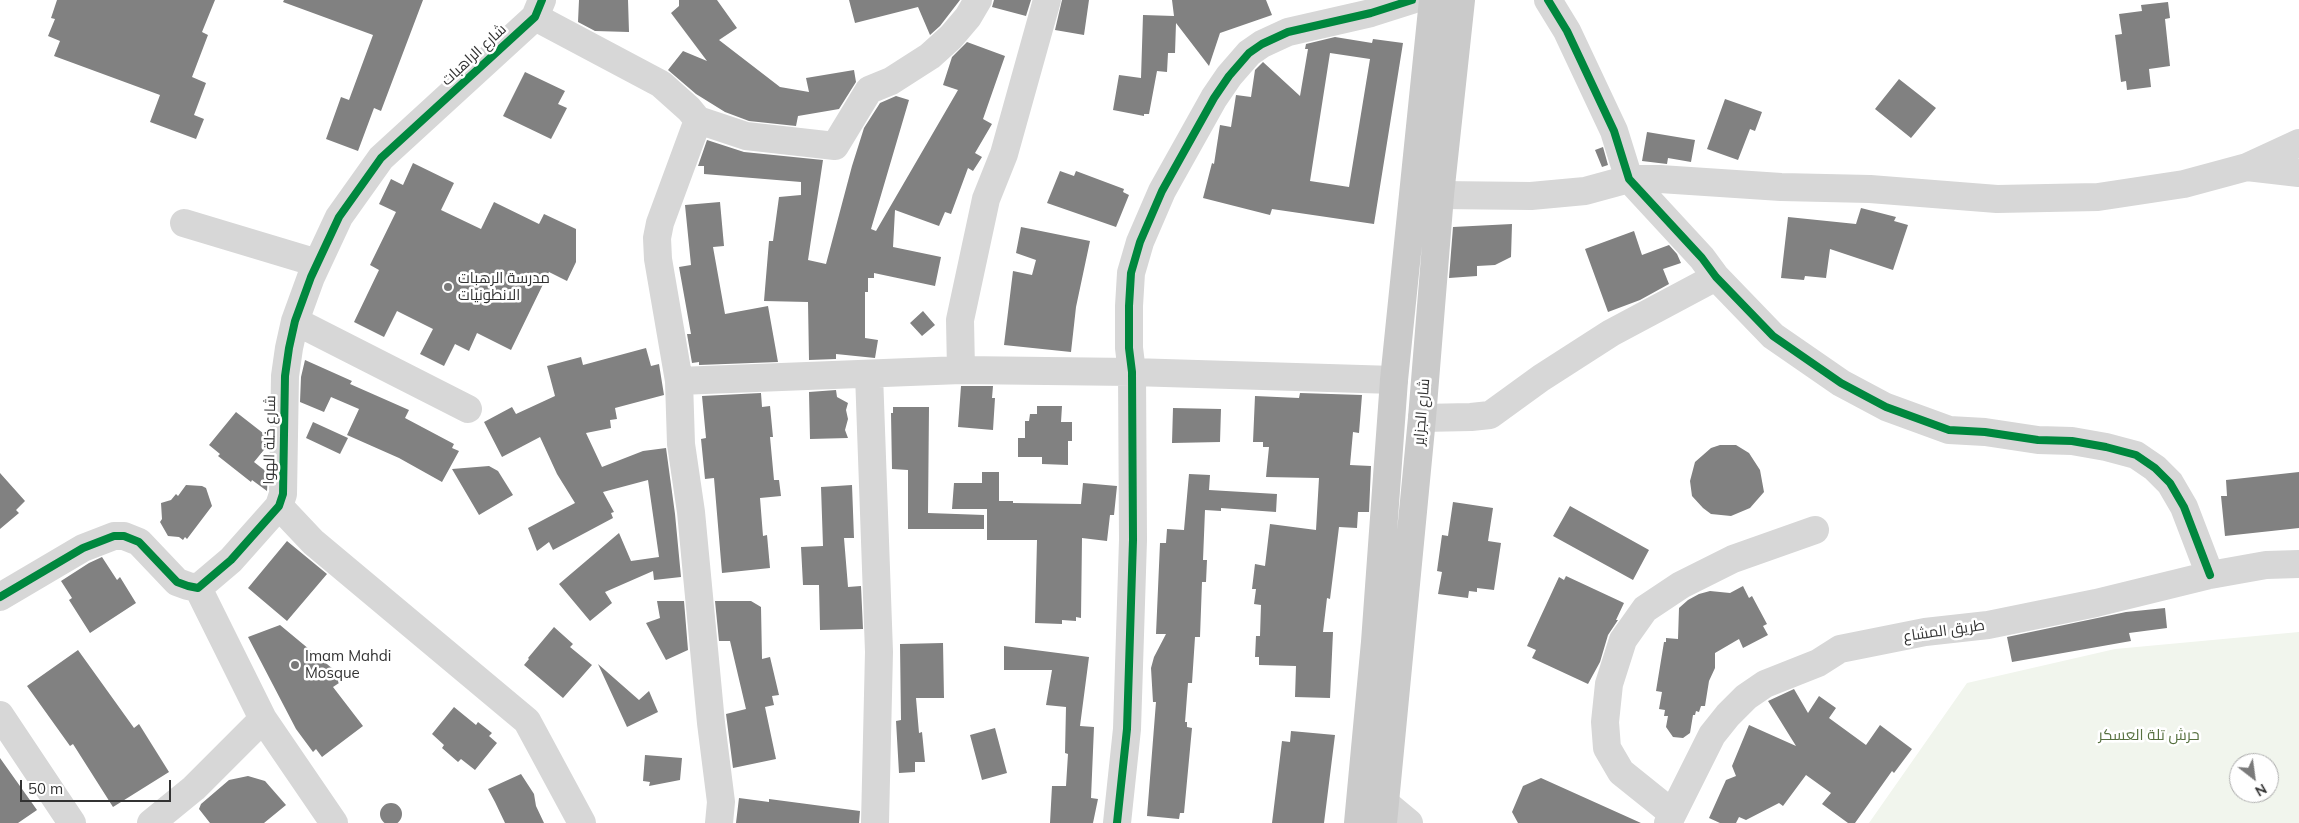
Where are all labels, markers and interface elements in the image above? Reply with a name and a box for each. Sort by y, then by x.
street label: شارع الراهبات [438,20,510,90]
place label: مدرسة الرهبات الانطونيات [458,269,550,304]
marker: مدرسة الرهبات الانطونيات [442,281,454,293]
street label: شارع الجزاير [1410,378,1434,446]
street label: شارع خلة الهوا [260,395,280,485]
street label: طريق المشاع [1902,616,1986,646]
place label: Imam Mahdi Mosque [305,647,391,682]
marker: Imam Mahdi Mosque [289,659,301,671]
park label: حرش تلة العسكر [2098,726,2200,744]
north arrow [2229,753,2279,803]
scale bar [22,770,174,802]
text: 50 m [28,779,63,798]
text: N [2252,780,2270,801]

